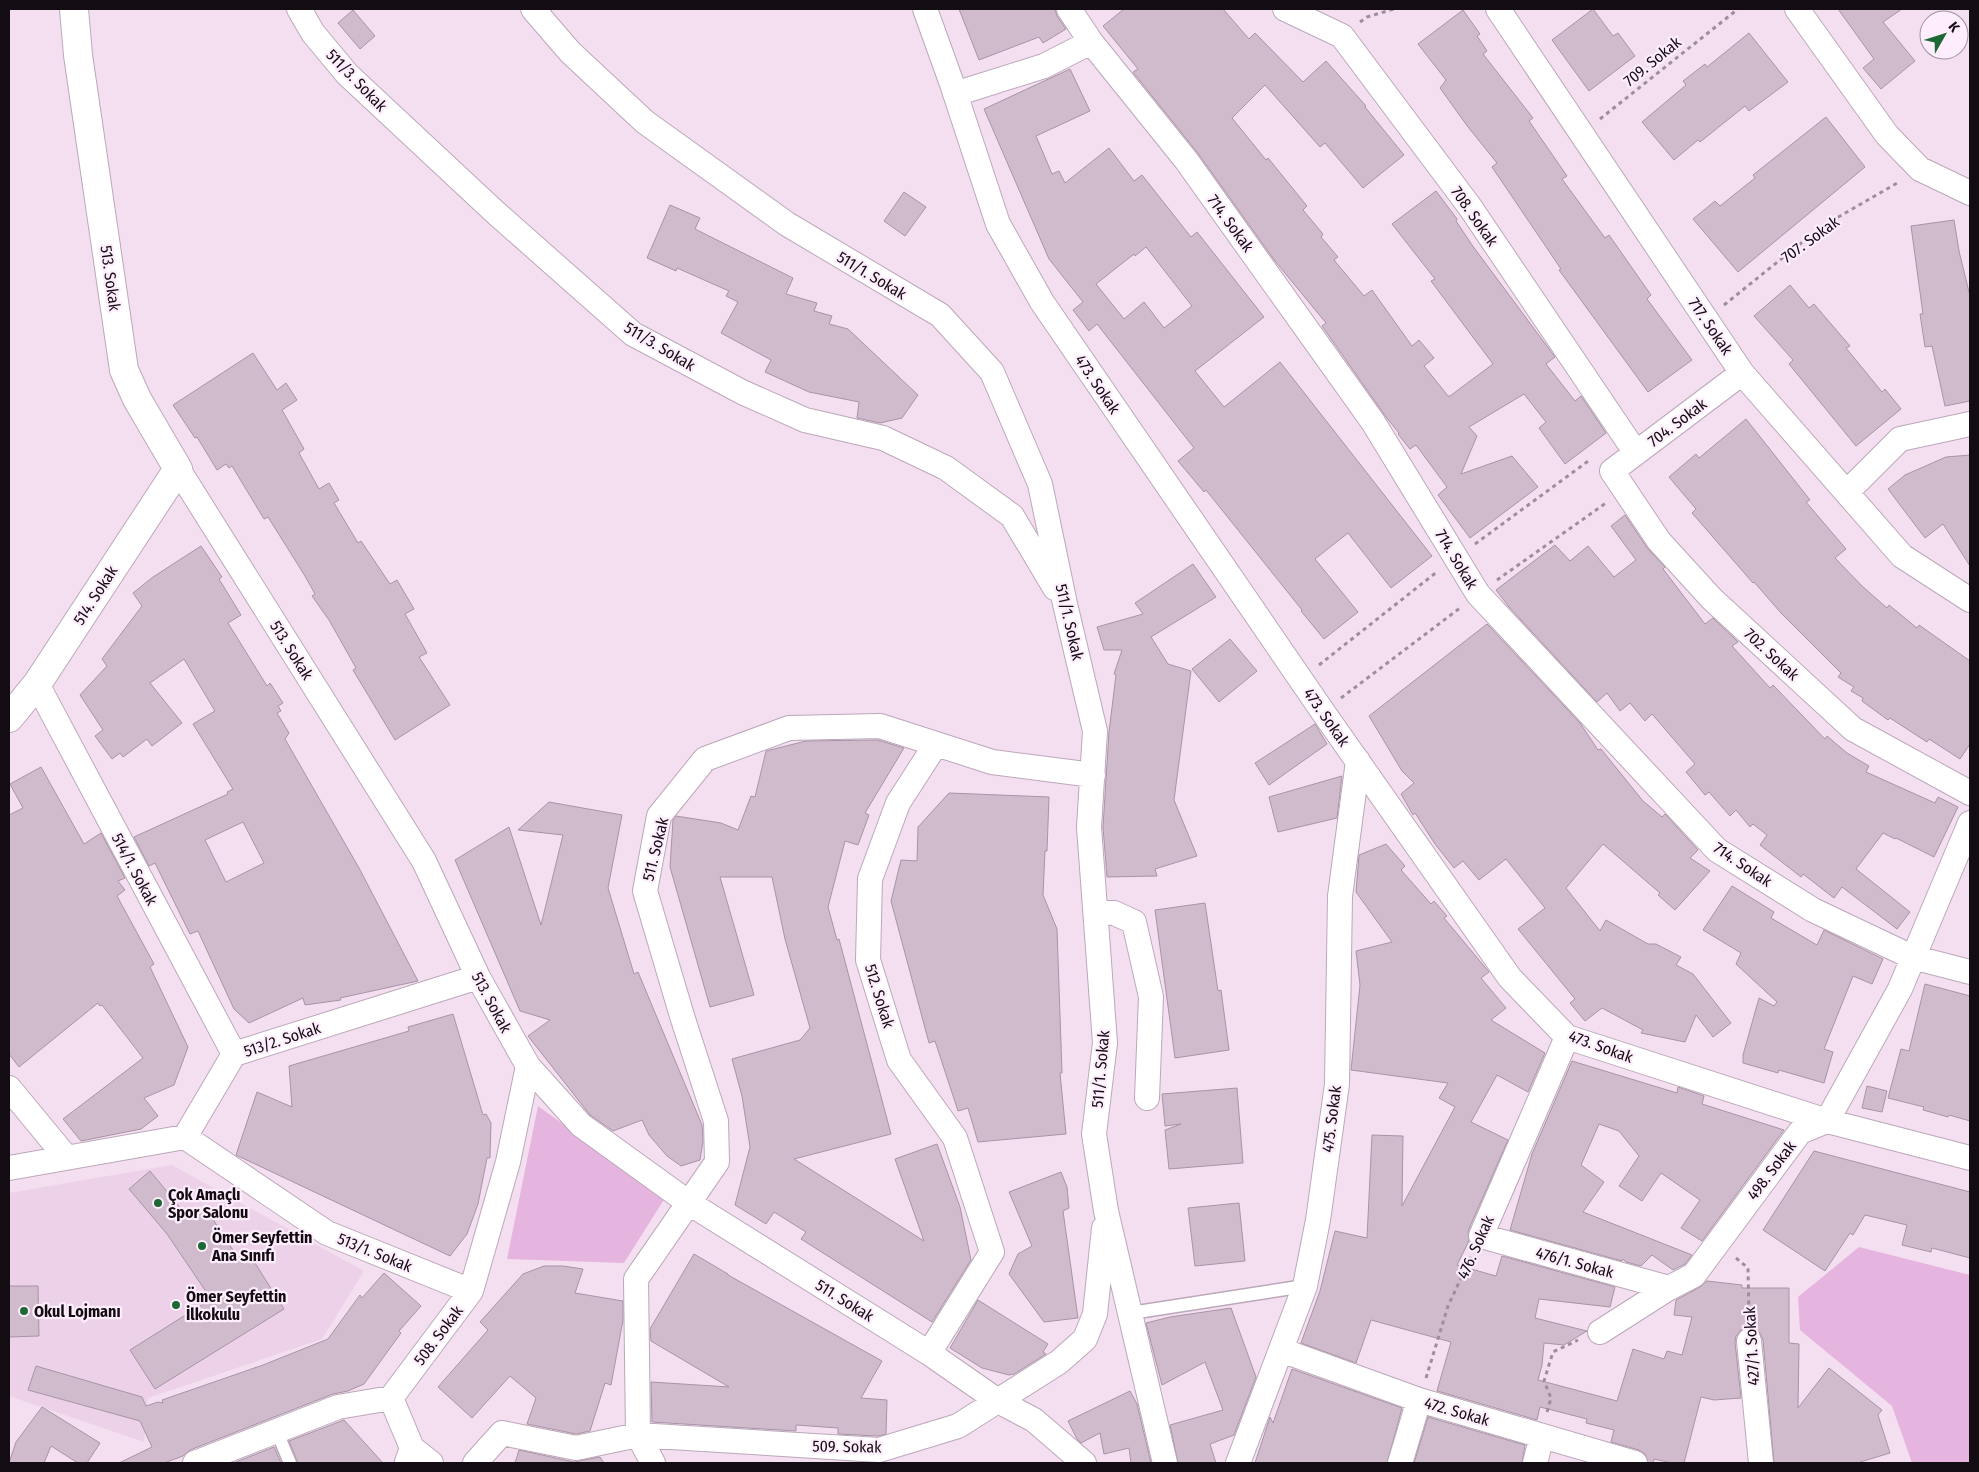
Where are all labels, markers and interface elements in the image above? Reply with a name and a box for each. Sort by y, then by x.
north arrow [1919,10,1969,60]
text: K [1945,19,1963,36]
street label: 709. Sokak [1620,32,1685,90]
street label: 511/3. Sokak [322,45,391,116]
street label: 708. Sokak [1447,183,1502,250]
street label: 714. Sokak [1203,191,1258,256]
street label: 707. Sokak [1778,212,1843,267]
street label: 513. Sokak [97,244,125,313]
street label: 511/1. Sokak [834,247,910,304]
street label: 717. Sokak [1685,294,1737,359]
street label: 511/3. Sokak [621,318,699,375]
street label: 473. Sokak [1071,351,1125,418]
street label: 704. Sokak [1644,394,1711,451]
street label: 714. Sokak [1431,526,1482,593]
street label: 514. Sokak [69,562,122,628]
street label: 511/1. Sokak [1052,582,1088,663]
street label: 513. Sokak [266,617,317,684]
street label: 702. Sokak [1740,624,1803,685]
street label: 473. Sokak [1300,684,1354,751]
street label: 511. Sokak [638,815,673,883]
street label: 514/1. Sokak [108,830,162,909]
street label: 714. Sokak [1710,838,1776,891]
street label: 512. Sokak [861,962,898,1031]
street label: 513. Sokak [468,969,516,1036]
street label: 513/2. Sokak [241,1018,323,1061]
street label: 473. Sokak [1566,1026,1636,1067]
street label: 511/1. Sokak [1088,1029,1113,1109]
street label: 475. Sokak [1318,1084,1345,1154]
street label: 498. Sokak [1743,1136,1800,1204]
place label: Çok Amaçlı Spor Salonu [168,1185,248,1222]
marker: Çok Amaçlı Spor Salonu [152,1197,164,1209]
street label: 476. Sokak [1453,1212,1498,1282]
place label: Ömer Seyfettin Ana Sınıfı [211,1227,313,1265]
street label: 513/1. Sokak [335,1229,415,1276]
marker: Ömer Seyfettin Ana Sınıfı [196,1240,208,1252]
street label: 476/1. Sokak [1534,1243,1616,1282]
street label: 511. Sokak [812,1275,878,1326]
place label: Ömer Seyfettin İlkokulu [186,1286,287,1324]
marker: Ömer Seyfettin İlkokulu [170,1299,182,1311]
street label: 508. Sokak [410,1301,467,1369]
place label: Okul Lojmanı [34,1302,121,1321]
marker: Okul Lojmanı [18,1305,30,1317]
street label: 427/1. Sokak [1740,1305,1763,1386]
street label: 472. Sokak [1422,1393,1492,1430]
street label: 509. Sokak [812,1436,882,1457]

